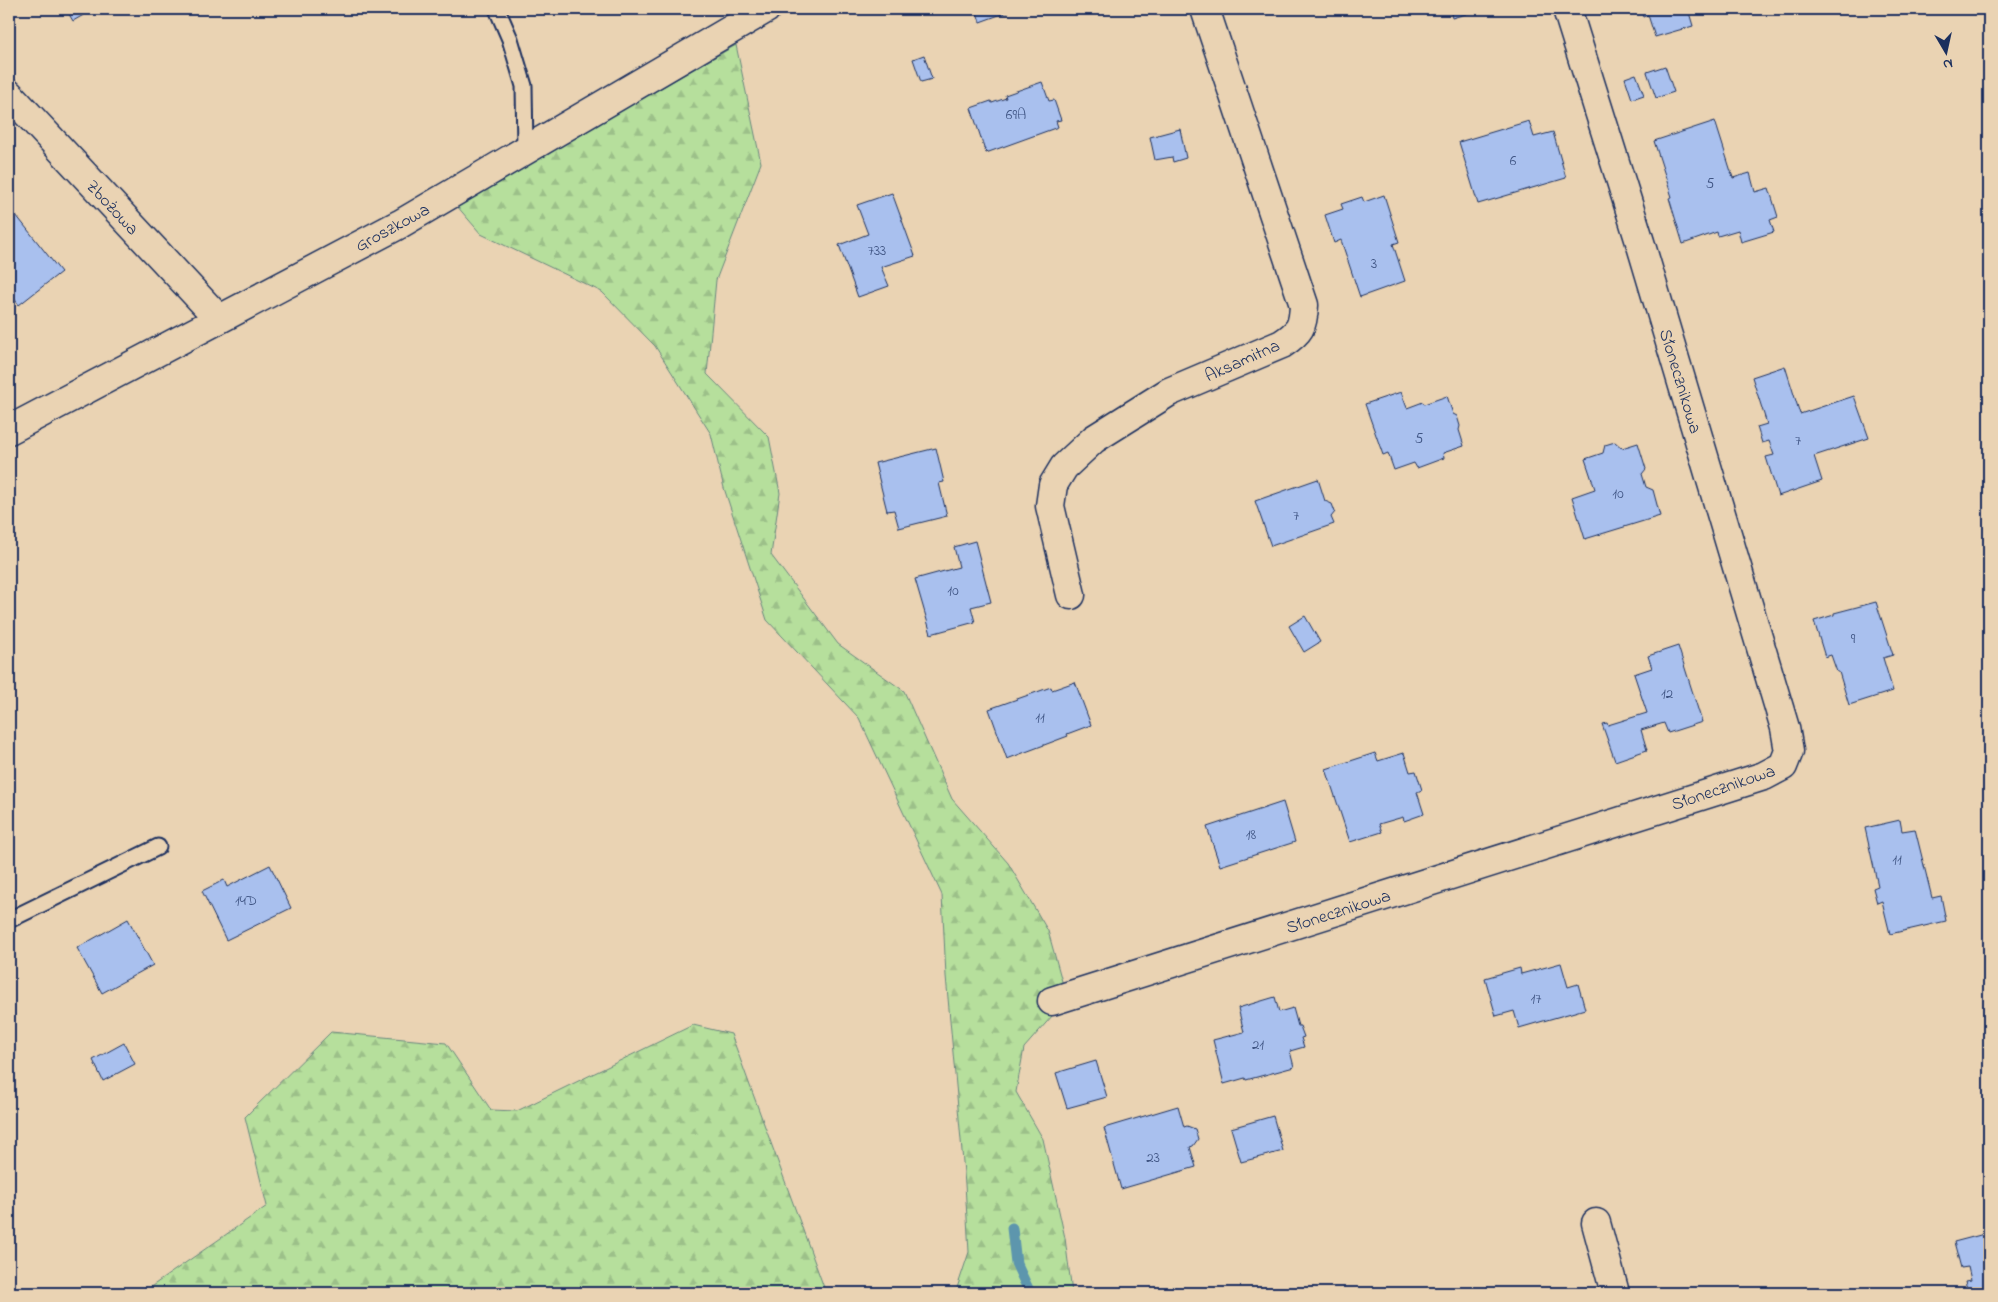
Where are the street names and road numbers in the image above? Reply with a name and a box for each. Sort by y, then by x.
street label: Zbożowa [79,175,144,242]
street label: Groszkowa [351,198,435,260]
street label: Słonecznikowa [1651,326,1707,437]
street label: Aksamitna [1201,334,1285,390]
street label: Słonecznikowa [1668,759,1779,819]
street label: Słonecznikowa [1283,884,1394,942]

